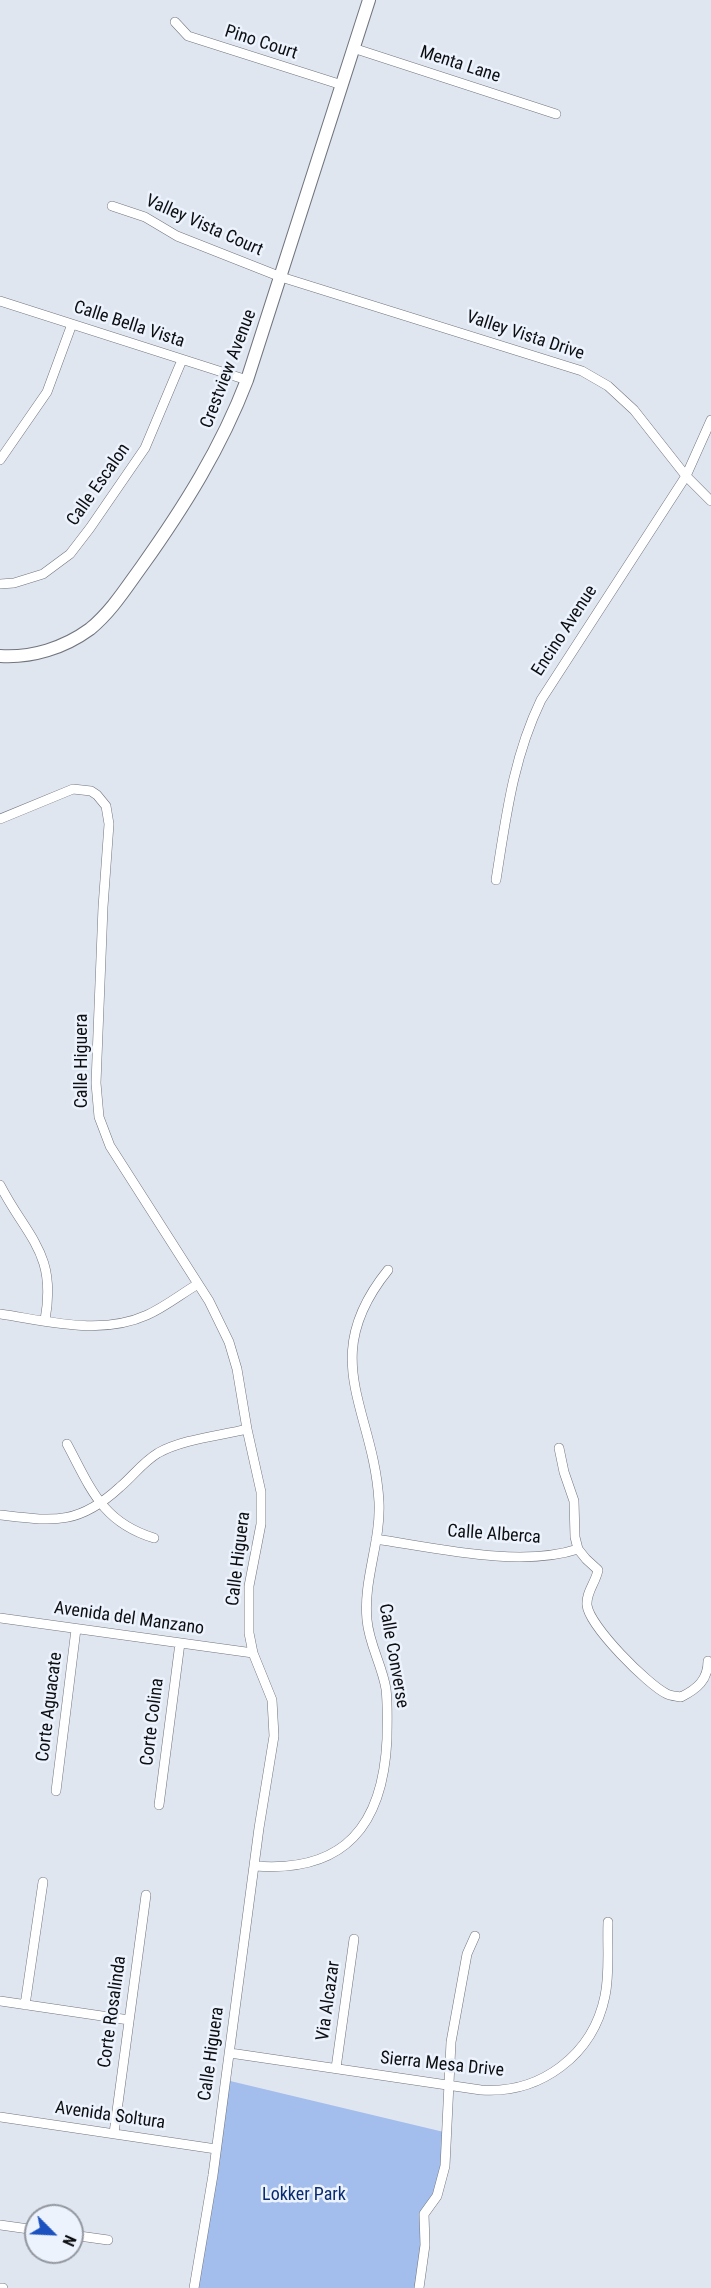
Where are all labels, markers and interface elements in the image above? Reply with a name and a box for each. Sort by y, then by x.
street label: Pino Court [222,21,300,65]
street label: Menta Lane [417,42,503,88]
street label: Valley Vista Court [142,190,266,262]
street label: Calle Bella Vista [71,297,187,353]
street label: Crestview Avenue [196,307,262,431]
street label: Valley Vista Drive [463,307,587,365]
street label: Calle Escalon [63,440,135,530]
street label: Encino Avenue [528,582,602,680]
street label: Calle Higuera [71,1014,93,1108]
street label: Calle Higuera [223,1511,255,1607]
street label: Calle Alberca [446,1521,542,1549]
street label: Avenida del Manzano [53,1598,205,1640]
street label: Calle Converse [373,1602,413,1710]
street label: Corte Aguacate [33,1651,67,1763]
street label: Corte Colina [137,1677,169,1767]
street label: Corte Rosalinda [94,1955,132,2069]
street label: Via Alcazar [313,1960,345,2042]
street label: Calle Higuera [195,2006,229,2102]
street label: Sierra Mesa Drive [379,2048,505,2082]
street label: Avenida Soltura [54,2098,166,2134]
park label: Lokker Park [262,2184,346,2206]
north arrow [24,2204,84,2264]
text: N [58,2232,80,2249]

